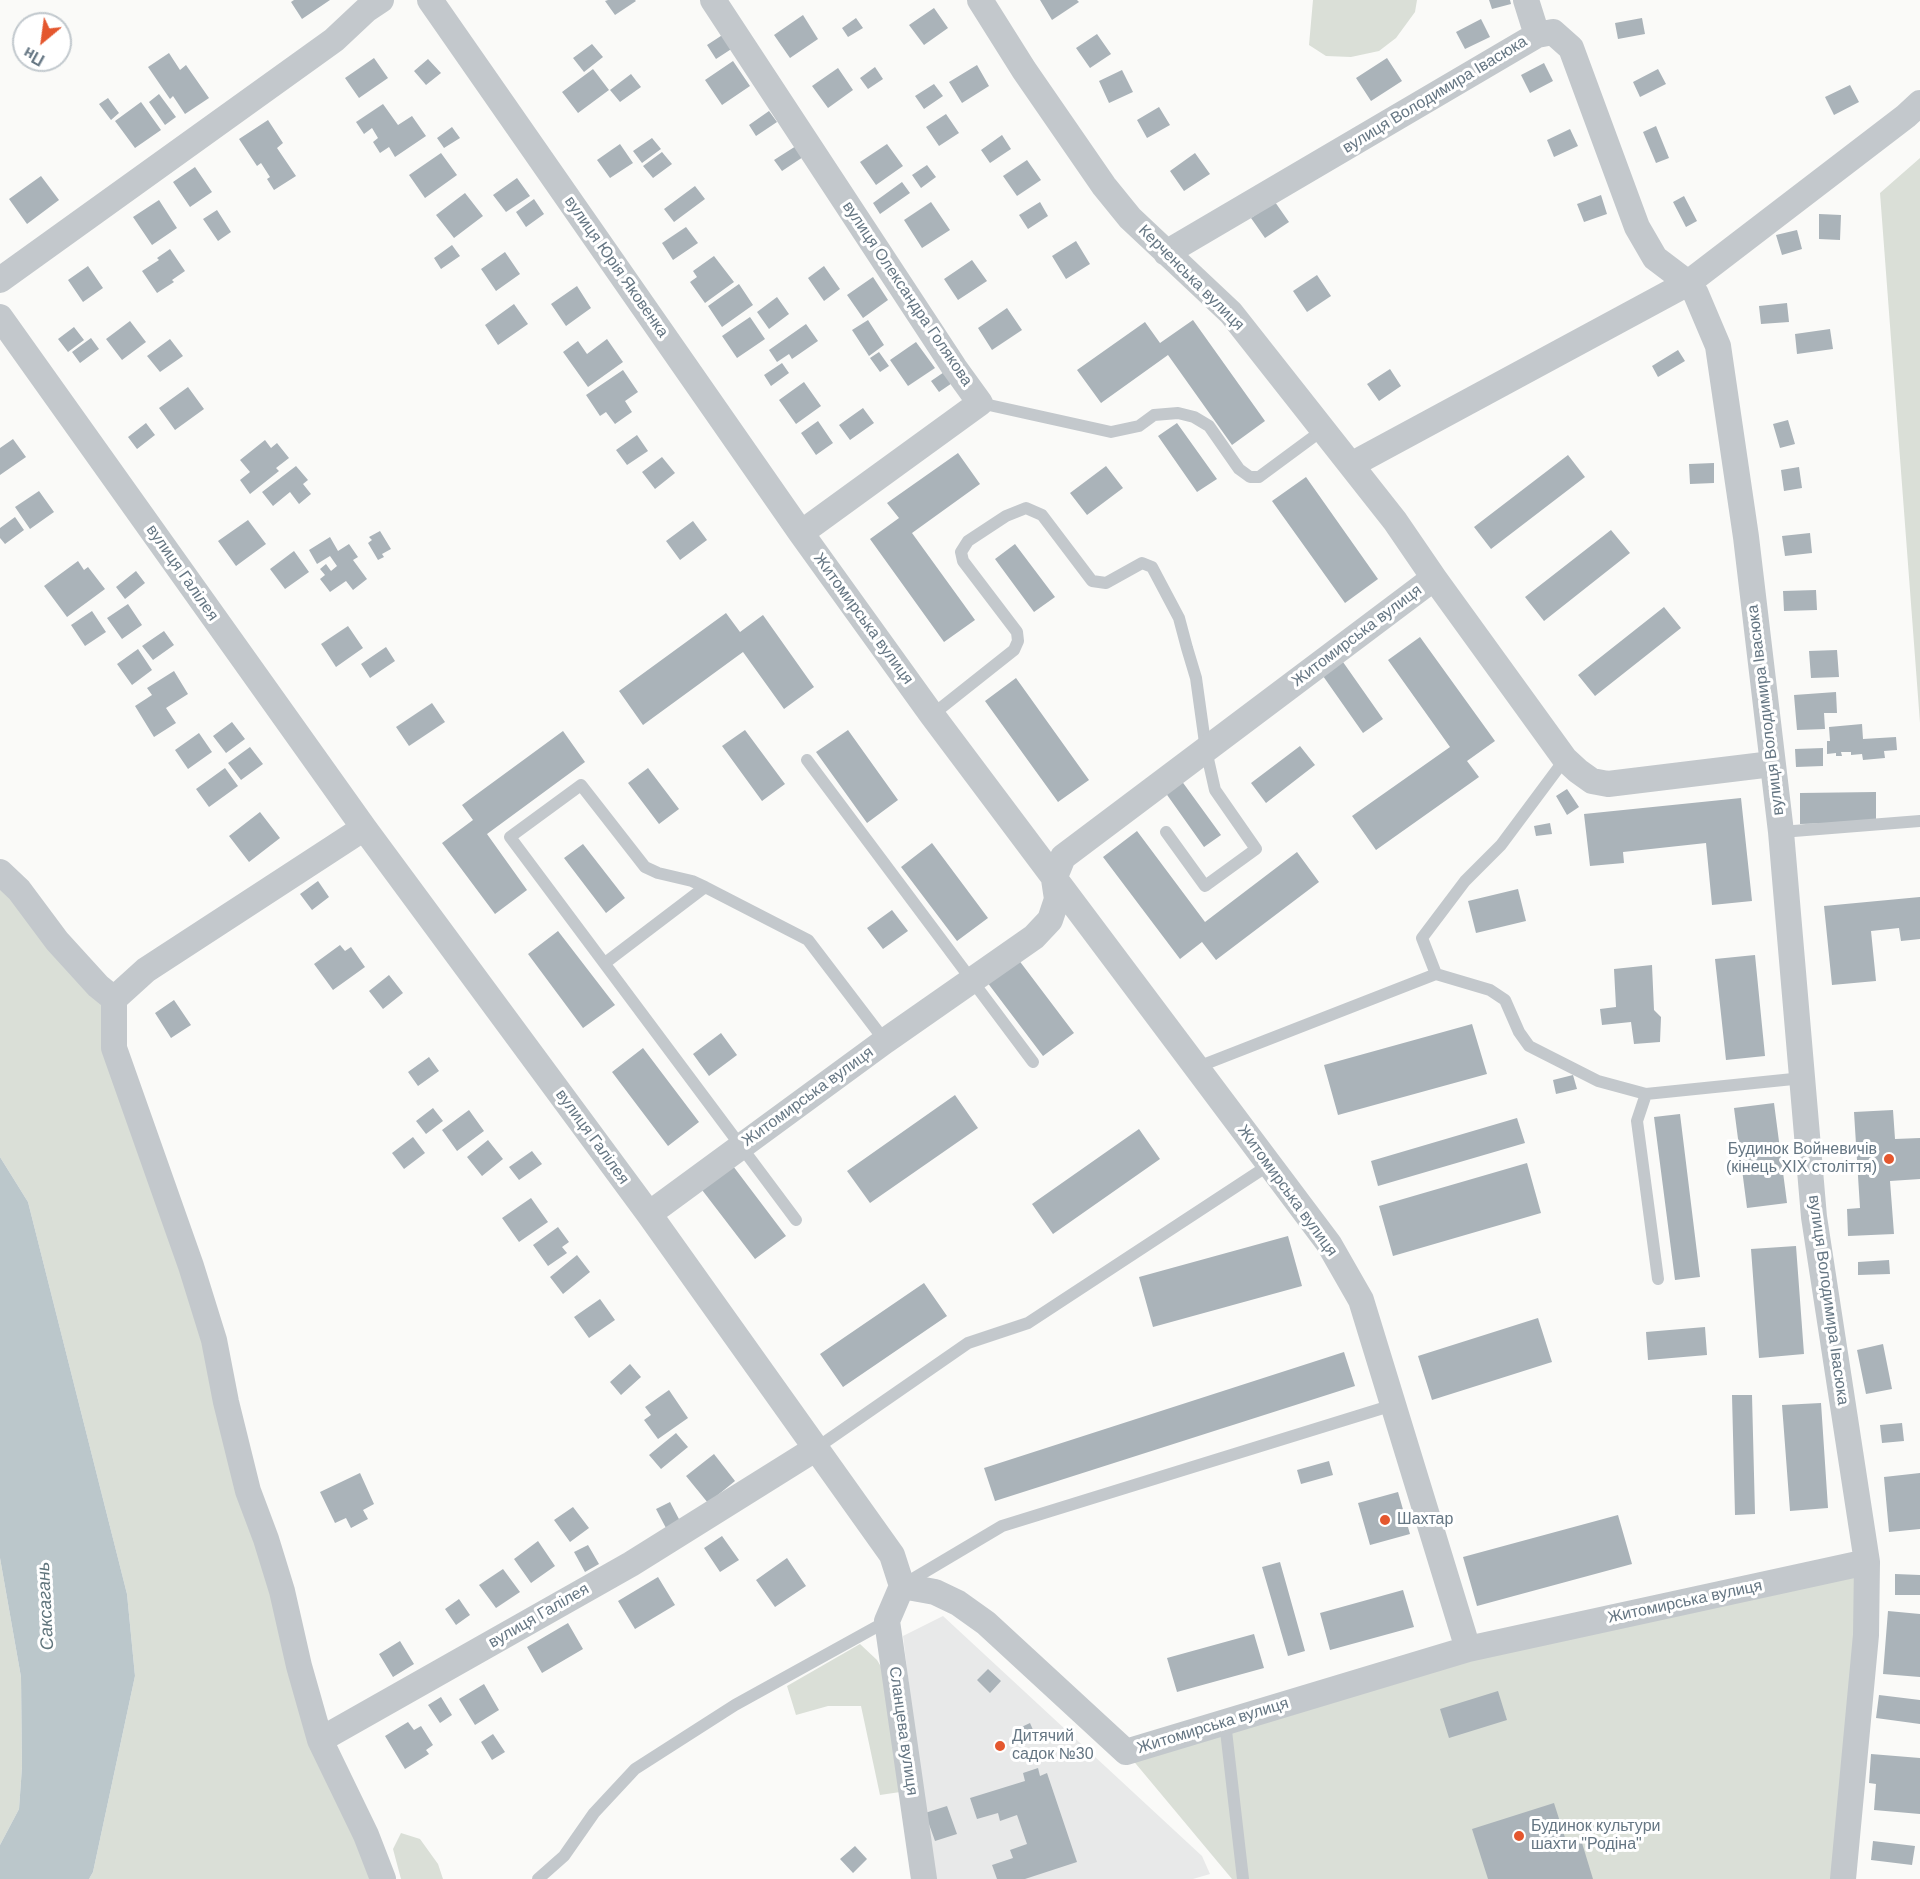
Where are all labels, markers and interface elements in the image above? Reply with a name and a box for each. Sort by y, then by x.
north arrow [12,12,72,72]
street label: вулиця Володимира Івасюка [1339,32,1531,158]
text: Пн [21,44,47,69]
street label: вулиця Юрія Яковенка [560,193,672,341]
street label: вулиця Олександра Голякова [838,198,976,390]
street label: Керченська вулиця [1134,221,1248,335]
street label: вулиця Галілея [142,521,222,625]
street label: Житомирська вулиця [809,550,917,688]
street label: Житомирська вулиця [1288,581,1426,691]
street label: вулиця Володимира Івасюка [1744,604,1788,816]
street label: Житомирська вулиця [739,1043,877,1151]
street label: вулиця Галілея [551,1086,633,1188]
street label: Житомирська вулиця [1233,1122,1341,1260]
place label: Будинок Войневичів (кінець ХІХ століття) [1726,1140,1877,1178]
marker: Будинок Войневичів (кінець ХІХ століття) [1882,1152,1896,1166]
street label: вулиця Володимира Івасюка [1804,1194,1852,1406]
place label: Шахтар [1397,1510,1453,1530]
marker: Шахтар [1378,1513,1392,1527]
water label: Саксагань [33,1561,59,1651]
street label: Житомирська вулиця [1606,1576,1764,1628]
street label: вулиця Галілея [485,1579,593,1653]
street label: Сланцева вулиця [884,1665,922,1797]
street label: Житомирська вулиця [1135,1694,1291,1758]
place label: Дитячий садок №30 [1012,1727,1094,1765]
marker: Дитячий садок №30 [993,1739,1007,1753]
place label: Будинок культури шахти "Родіна" [1531,1817,1660,1855]
marker: Будинок культури шахти "Родіна" [1512,1829,1526,1843]

